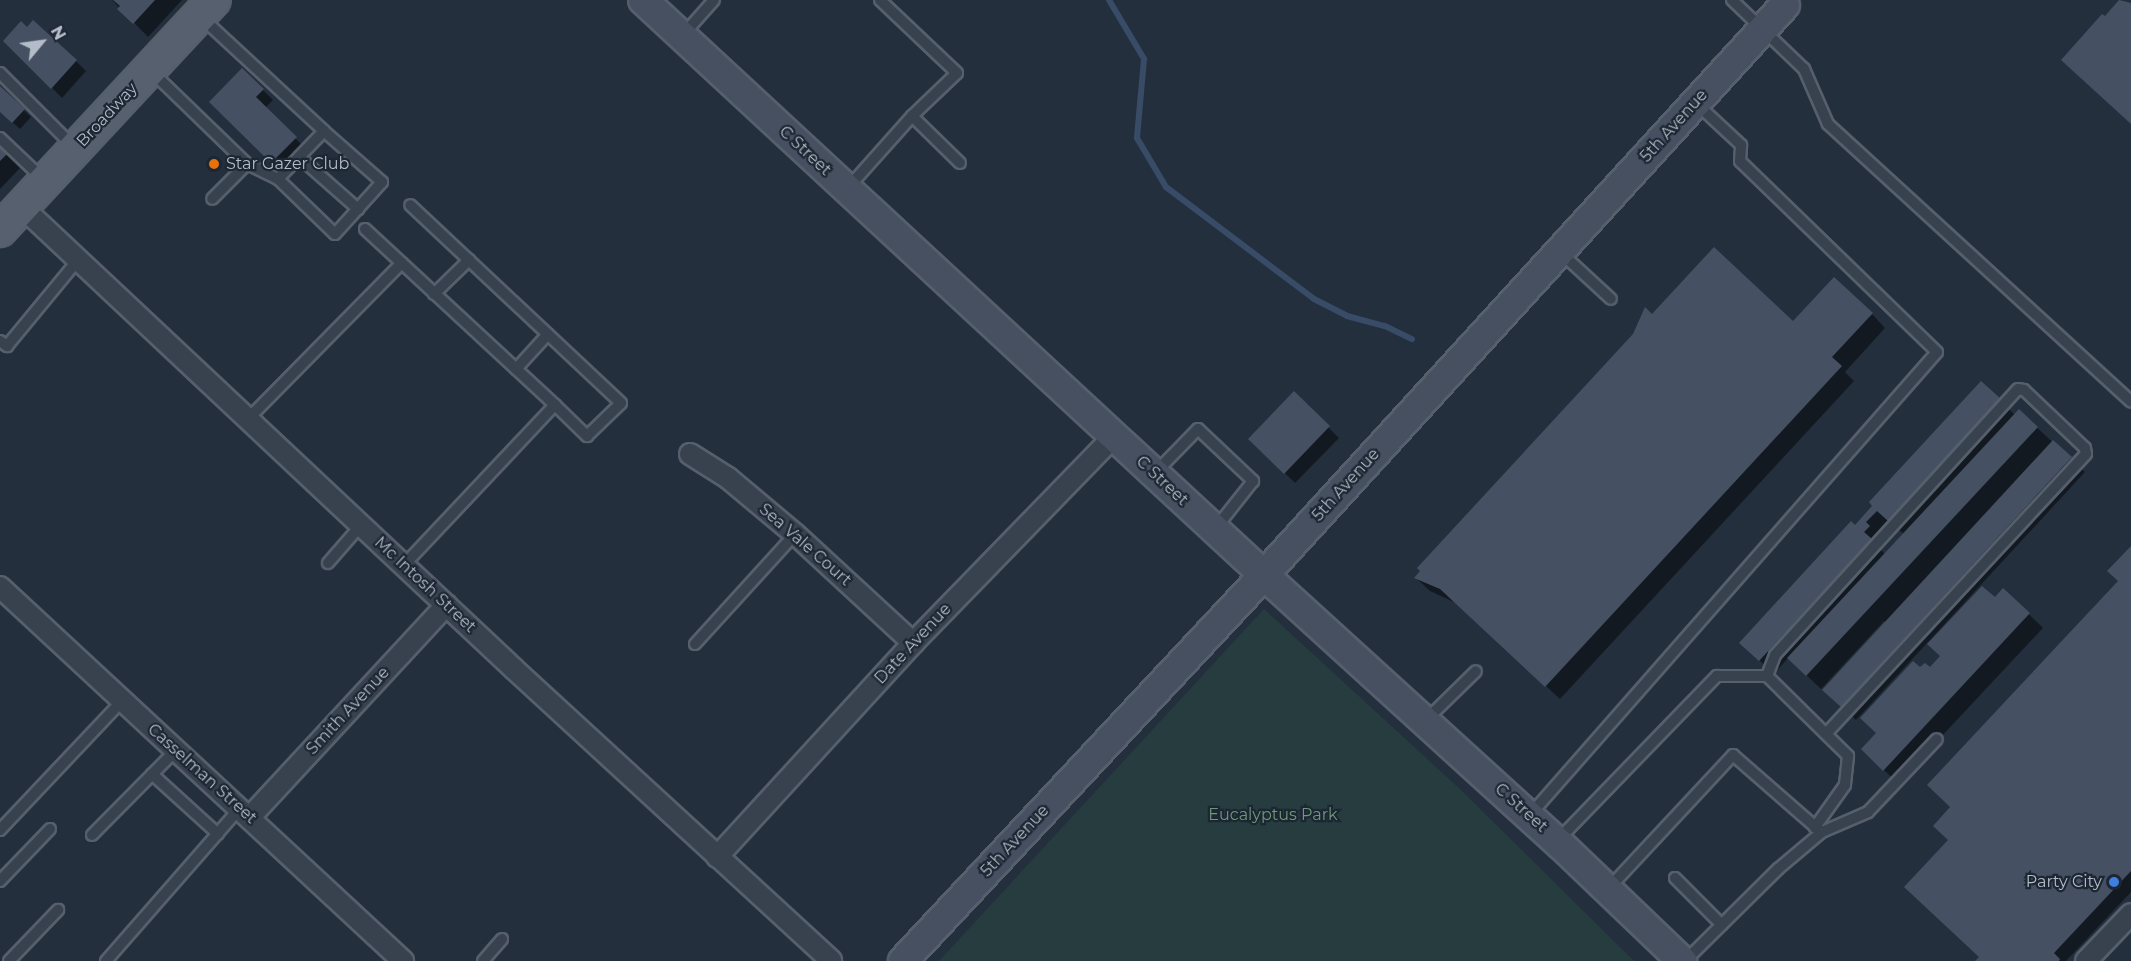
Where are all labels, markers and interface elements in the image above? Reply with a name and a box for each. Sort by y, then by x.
north arrow [12,12,72,72]
text: N [47,23,70,43]
street label: Broadway [73,79,141,151]
street label: 5th Avenue [1636,86,1712,166]
street label: C Street [775,122,835,180]
place label: Star Gazer Club [226,154,349,174]
marker: Star Gazer Club [207,157,221,171]
street label: 5th Avenue [1308,445,1384,525]
street label: C Street [1132,452,1192,510]
street label: Sea Vale Court [755,500,855,590]
street label: Mc Intosh Street [370,533,480,637]
street label: Date Avenue [871,600,955,688]
street label: Smith Avenue [302,663,394,759]
street label: Casselman Street [144,720,260,828]
street label: C Street [1491,779,1551,837]
street label: 5th Avenue [977,801,1053,881]
park label: Eucalyptus Park [1208,805,1338,825]
place label: Party City [2026,872,2102,892]
marker: Party City [2107,875,2121,889]

